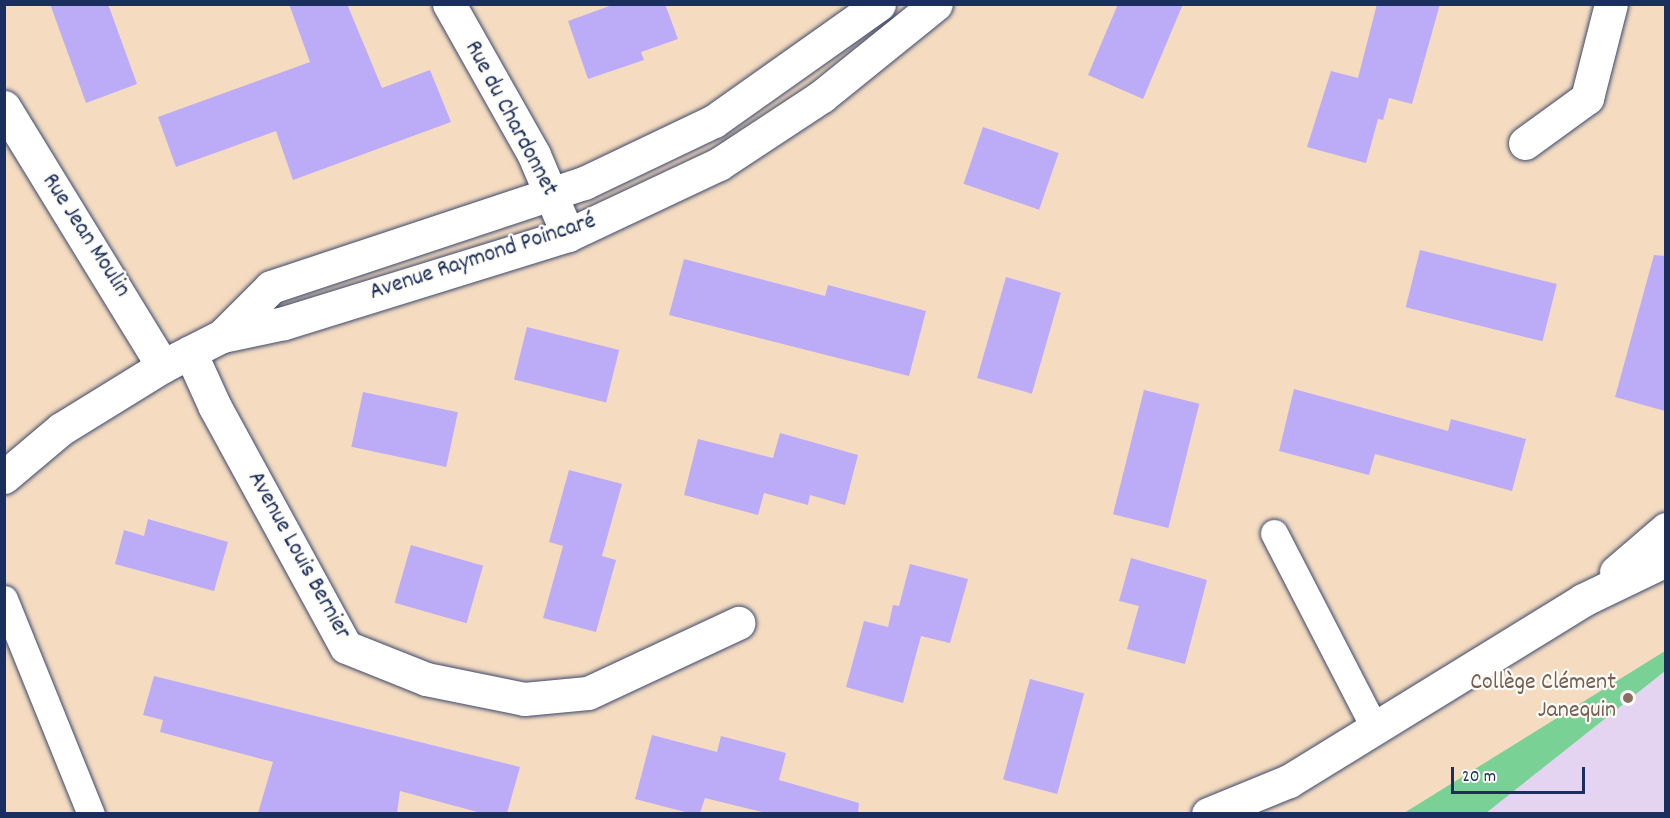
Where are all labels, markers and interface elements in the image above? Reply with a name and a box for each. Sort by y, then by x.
street label: Rue du Chardonnet [457,36,563,202]
street label: Rue Jean Moulin [34,169,136,303]
street label: Avenue Raymond Poincaré [366,208,600,308]
street label: Avenue Louis Bernier [240,467,356,645]
place label: Collège Clément Janequin [1470,670,1616,726]
marker: Collège Clément Janequin [1621,691,1635,705]
scale bar [1454,755,1588,793]
text: 20 m [1462,765,1496,790]

